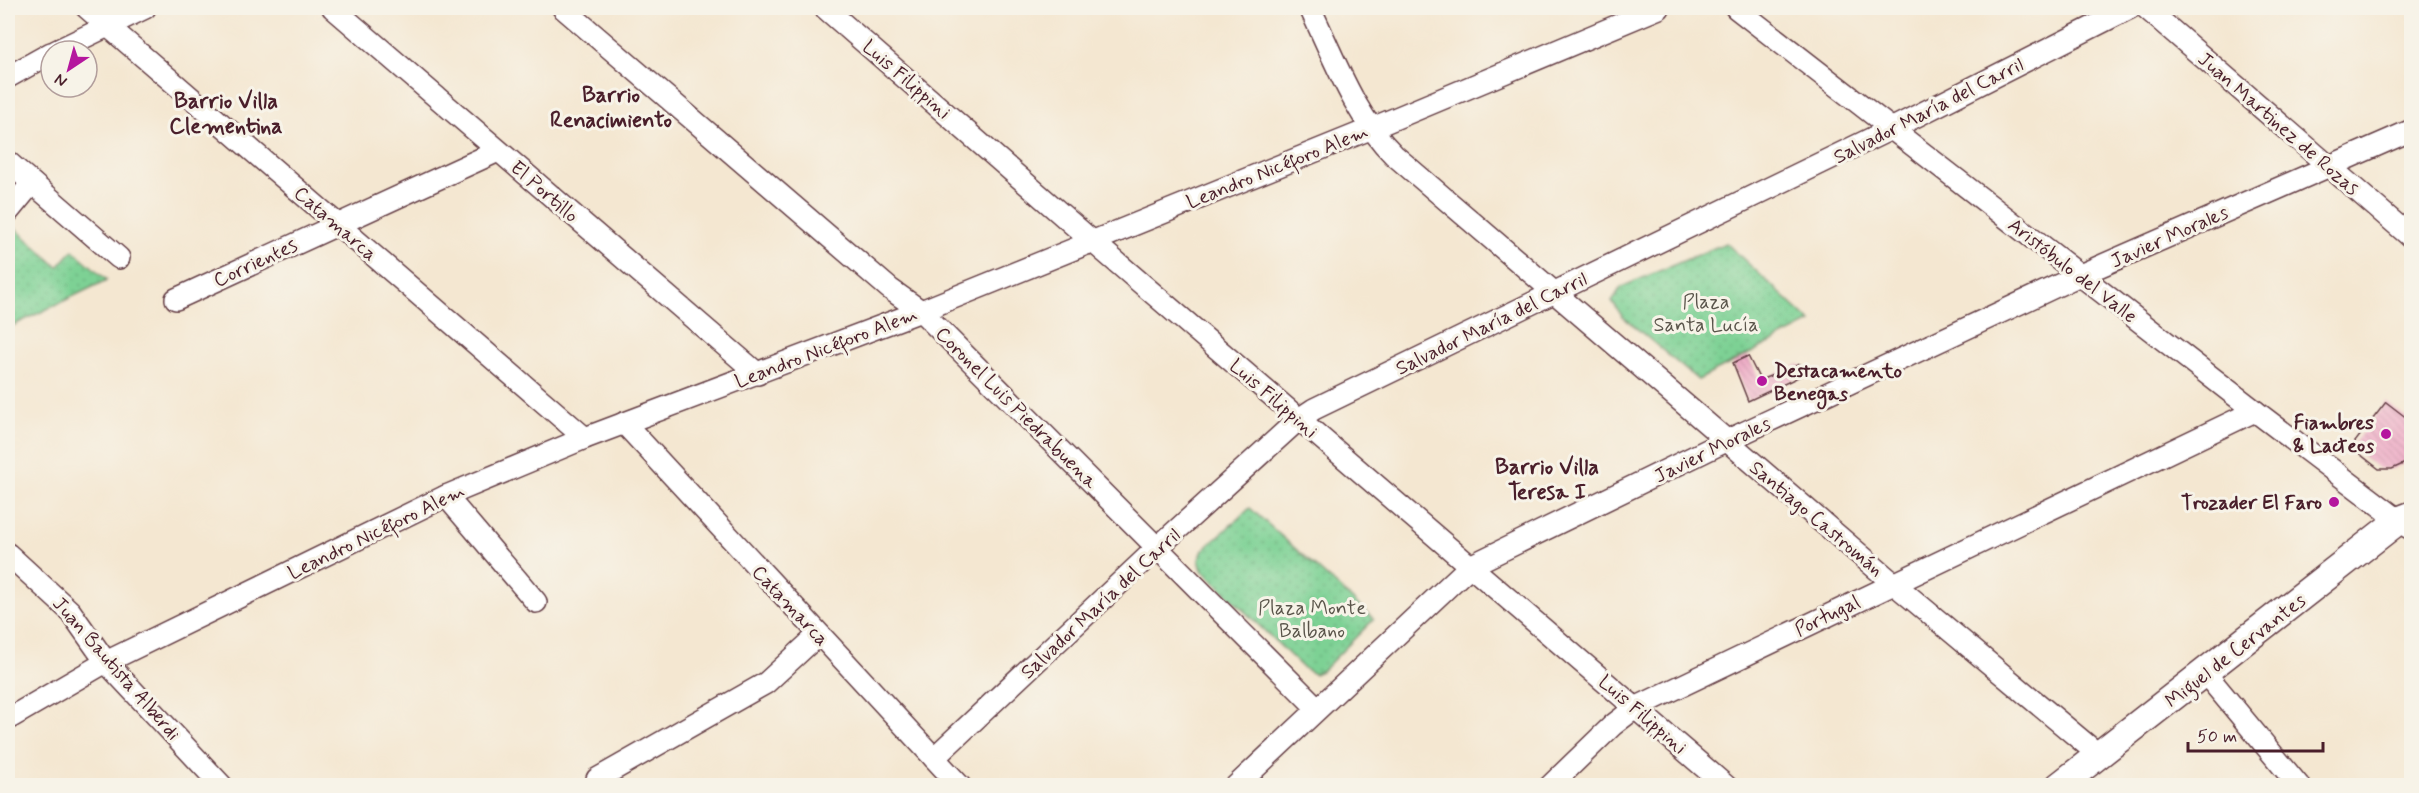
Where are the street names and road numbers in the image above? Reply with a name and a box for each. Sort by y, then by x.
street label: Luis Filippini [856,34,956,126]
street label: Juan Martinez de Rozas [2191,46,2365,202]
street label: Salvador María del Carril [1829,52,2028,171]
street label: Leandro Nicéforo Alem [1183,119,1373,218]
street label: El Portillo [504,155,584,229]
street label: Catamarca [288,180,382,268]
street label: Javier Morales [2106,199,2233,275]
street label: Aristóbulo del Valle [2002,212,2142,330]
street label: Corrientes [209,232,302,295]
street label: Salvador María del Carril [1391,266,1592,382]
street label: Leandro Nicéforo Alem [731,301,923,398]
street label: Coronel Luis Piedrabuena [929,321,1104,496]
street label: Luis Filippini [1223,353,1323,445]
street label: Javier Morales [1650,410,1775,490]
street label: Santiago Castromán [1743,455,1889,583]
street label: Leandro Nicéforo Alem [284,478,471,589]
street label: Salvador María del Carril [1015,523,1187,686]
street label: Catamarca [745,559,835,653]
street label: Miguel de Cervantes [2160,587,2313,716]
street label: Portugal [1791,589,1865,644]
street label: Juan Bautista Alberdi [46,591,186,747]
street label: Luis Filippini [1592,669,1692,761]

